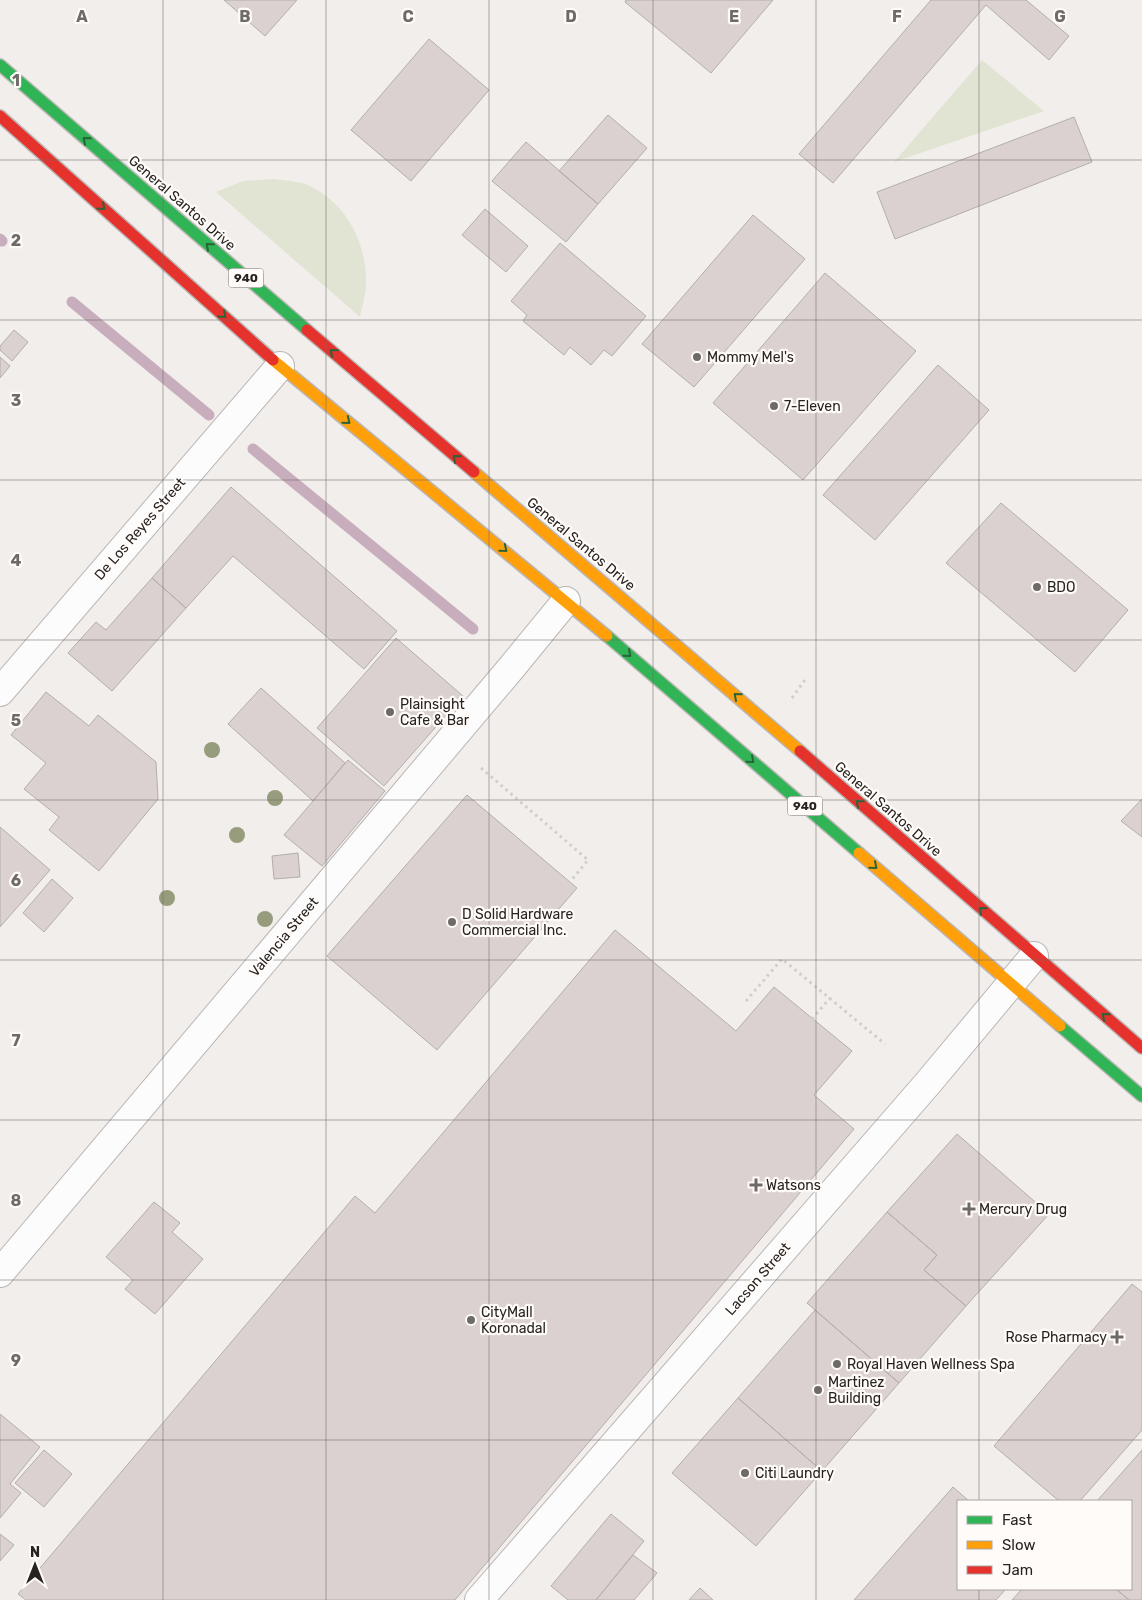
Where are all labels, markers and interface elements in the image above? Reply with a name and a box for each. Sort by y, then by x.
text: A [76,7,88,26]
text: B [239,7,251,26]
text: C [402,7,414,26]
text: D [565,7,577,26]
text: E [729,7,739,26]
text: F [892,7,902,26]
text: G [1054,7,1066,26]
text: 1 [12,71,20,90]
one-way arrow [83,137,92,146]
street label: General Santos Drive [125,152,239,254]
one-way arrow [96,201,105,210]
text: 2 [11,231,21,250]
one-way arrow [206,243,215,252]
road number: 940 [228,268,264,288]
one-way arrow [218,309,227,318]
one-way arrow [329,349,338,358]
place label: Mommy Mel's [707,349,794,366]
marker: Mommy Mel's [691,351,703,363]
text: 3 [11,391,21,410]
place label: 7-Eleven [784,398,841,415]
marker: 7-Eleven [768,400,780,412]
one-way arrow [341,415,350,423]
one-way arrow [453,455,462,463]
street label: De Los Reyes Street [91,474,189,584]
street label: General Santos Drive [523,494,639,594]
one-way arrow [498,544,507,552]
text: 4 [11,551,22,570]
place label: BDO [1047,579,1075,596]
marker: BDO [1031,581,1043,593]
one-way arrow [623,648,632,657]
one-way arrow [733,693,742,702]
place label: Plainsight Cafe & Bar [400,696,470,729]
marker: Plainsight Cafe & Bar [384,706,396,718]
text: 5 [11,711,21,730]
one-way arrow [746,754,755,763]
street label: General Santos Drive [831,758,945,860]
road number: 940 [788,796,822,816]
one-way arrow [856,800,865,809]
one-way arrow [869,860,878,869]
text: 6 [11,871,21,890]
street label: Valencia Street [246,893,323,980]
place label: D Solid Hardware Commercial Inc. [462,906,574,939]
one-way arrow [978,907,987,916]
marker: D Solid Hardware Commercial Inc. [446,916,458,928]
one-way arrow [1102,1013,1111,1022]
text: 7 [11,1031,21,1050]
place label: Watsons [766,1177,821,1194]
marker: Watsons [750,1179,762,1191]
text: 8 [11,1191,22,1210]
place label: Mercury Drug [979,1201,1067,1218]
marker: Mercury Drug [963,1203,975,1215]
street label: Lacson Street [722,1239,795,1319]
place label: CityMall Koronadal [481,1304,546,1337]
marker: CityMall Koronadal [465,1314,477,1326]
place label: Rose Pharmacy [1005,1329,1107,1346]
marker: Rose Pharmacy [1111,1331,1123,1343]
text: 9 [11,1351,21,1370]
place label: Royal Haven Wellness Spa [847,1356,1015,1373]
marker: Royal Haven Wellness Spa [831,1358,843,1370]
place label: Martinez Building [828,1374,884,1407]
marker: Martinez Building [812,1384,824,1396]
place label: Citi Laundry [755,1465,834,1482]
marker: Citi Laundry [739,1467,751,1479]
legend [957,1500,1132,1590]
text: Fast [1002,1511,1032,1529]
text: Slow [1002,1536,1035,1554]
north arrow [10,1540,60,1590]
text: N [30,1544,40,1561]
text: Jam [1002,1561,1033,1579]

